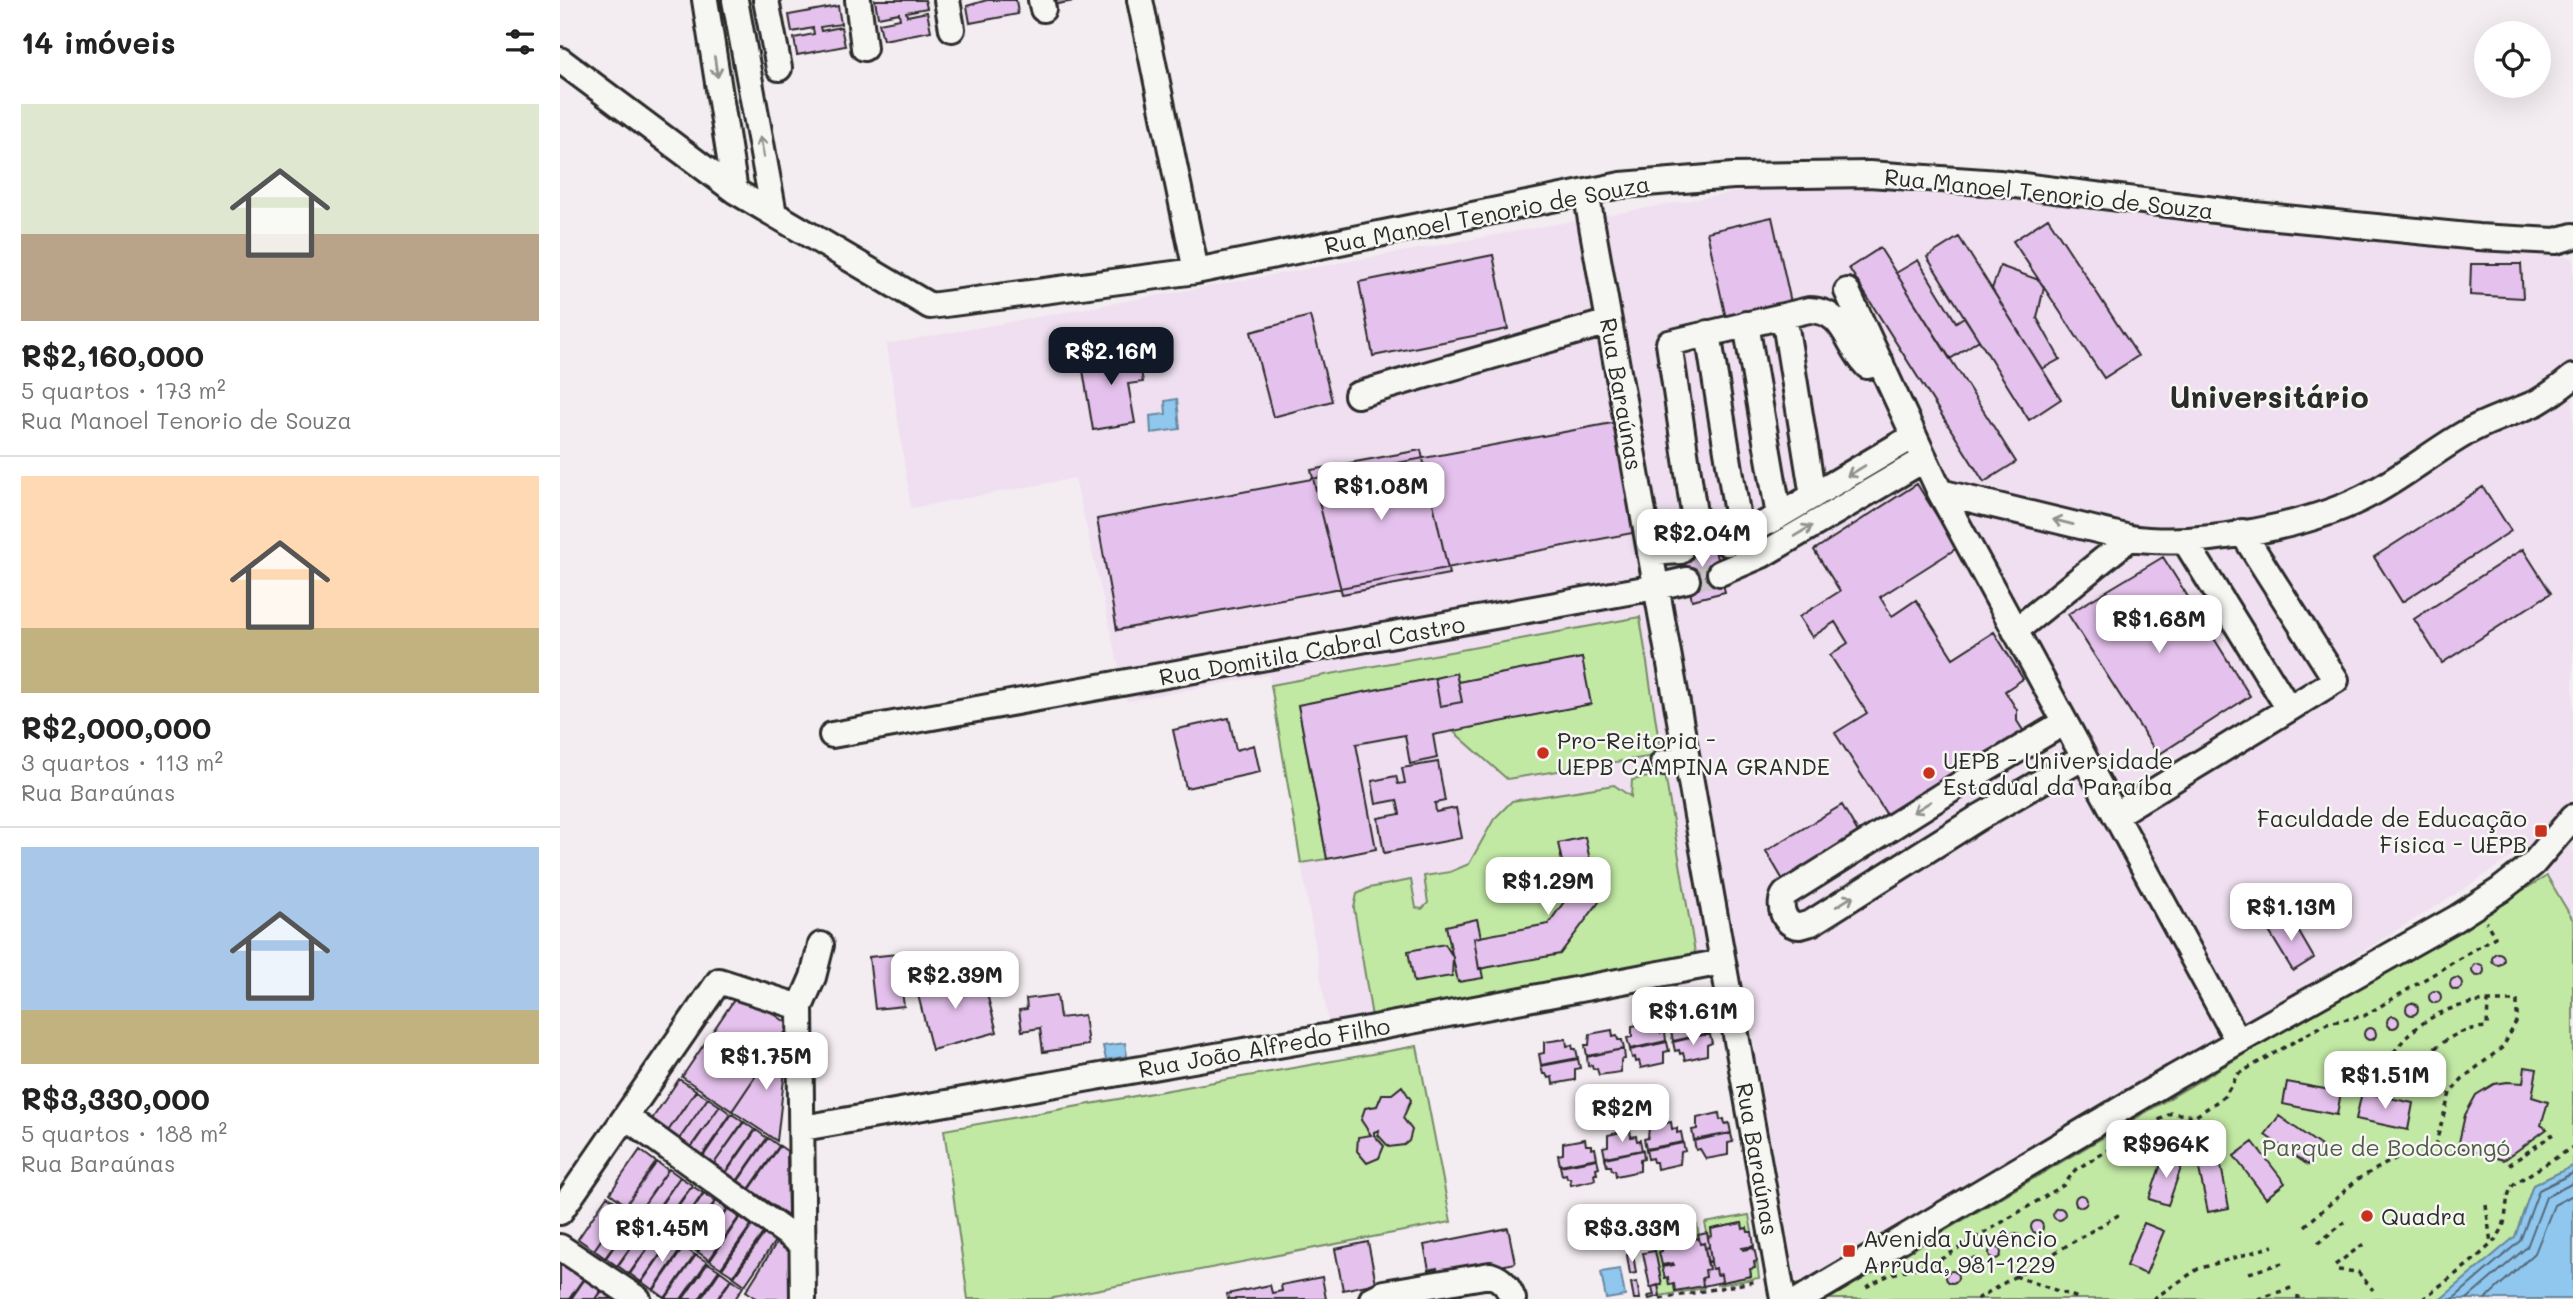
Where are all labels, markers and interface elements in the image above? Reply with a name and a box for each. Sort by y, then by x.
map controls [2474,21,2551,98]
button: locate [2474,21,2551,98]
text: 14 imóveis [21,22,176,62]
icon: filters [501,23,539,61]
one-way arrow [709,55,722,78]
one-way arrow [755,136,768,159]
icon: home [217,150,343,276]
street label: Rua Manoel Tenorio de Souza [1883,161,2215,225]
street label: Rua Manoel Tenorio de Souza [1322,168,1652,260]
street label: Rua Baraúnas [1594,315,1650,473]
pin: R$2.16M [1046,328,1176,387]
text: R$2,160,000 [21,335,204,375]
text: R$2.16M [1065,335,1157,365]
text: 5 quartos · 173 m² [21,375,226,405]
district label: Universitário [2169,376,2369,416]
text: Rua Manoel Tenorio de Souza [21,405,352,435]
pin: R$1.08M [1316,462,1446,522]
one-way arrow [1846,464,1866,478]
text: R$1.08M [1333,470,1429,500]
pin: R$2.04M [1637,510,1767,569]
one-way arrow [2052,515,2075,528]
text: R$2.04M [1653,517,1751,547]
icon: home [217,522,343,648]
one-way arrow [1792,524,1812,538]
pin: R$1.68M [2094,596,2224,655]
text: R$1.68M [2112,603,2206,633]
street label: Rua Domitila Cabral Castro [1157,608,1467,692]
text: R$2,000,000 [21,707,211,747]
place label: Pro-Reitoria - UEPB CAMPINA GRANDE [1557,725,1830,781]
marker: Pro-Reitoria - UEPB CAMPINA GRANDE [1535,745,1551,761]
place label: UEPB - Universidade Estadual da Paraíba [1943,745,2173,801]
text: 3 quartos · 113 m² [21,747,223,777]
marker: UEPB - Universidade Estadual da Paraíba [1921,765,1937,781]
text: Rua Baraúnas [21,777,175,807]
one-way arrow [1913,800,1932,815]
place label: Faculdade de Educação Física - UEPB [2257,803,2527,859]
marker: Faculdade de Educação Física - UEPB [2533,823,2549,839]
pin: R$1.29M [1483,858,1613,917]
text: R$1.29M [1502,865,1594,895]
pin: R$1.13M [2226,884,2356,943]
text: R$1.13M [2246,891,2336,921]
icon: home [217,893,343,1019]
one-way arrow [1835,894,1854,909]
pin: R$2.39M [890,951,1020,1011]
text: R$2.39M [907,959,1003,989]
pin: R$1.61M [1628,988,1758,1047]
text: R$1.61M [1648,995,1738,1025]
street label: Rua João Alfredo Filho [1136,1010,1392,1084]
pin: R$1.75M [701,1032,831,1092]
text: R$1.75M [720,1040,812,1070]
pin: R$1.51M [2320,1052,2450,1111]
text: R$1.51M [2340,1059,2430,1089]
text: R$3,330,000 [21,1078,210,1118]
street label: Rua Baraúnas [1730,1080,1786,1238]
pin: R$2M [1581,1084,1663,1144]
text: R$2M [1591,1092,1653,1122]
text: 5 quartos · 188 m² [21,1118,227,1148]
pin: R$964K [2109,1120,2223,1180]
text: R$964K [2122,1128,2210,1158]
park label: Parque de Bodocongó [2262,1132,2510,1162]
text: Rua Baraúnas [21,1148,175,1178]
place label: Quadra [2381,1201,2466,1231]
pin: R$1.45M [597,1204,727,1264]
pin: R$3.33M [1567,1204,1697,1264]
marker: Quadra [2359,1208,2375,1224]
text: R$1.45M [615,1212,709,1242]
text: R$3.33M [1583,1212,1681,1242]
place label: Avenida Juvêncio Arruda, 981-1229 [1863,1223,2057,1279]
marker: Avenida Juvêncio Arruda, 981-1229 [1841,1243,1857,1259]

